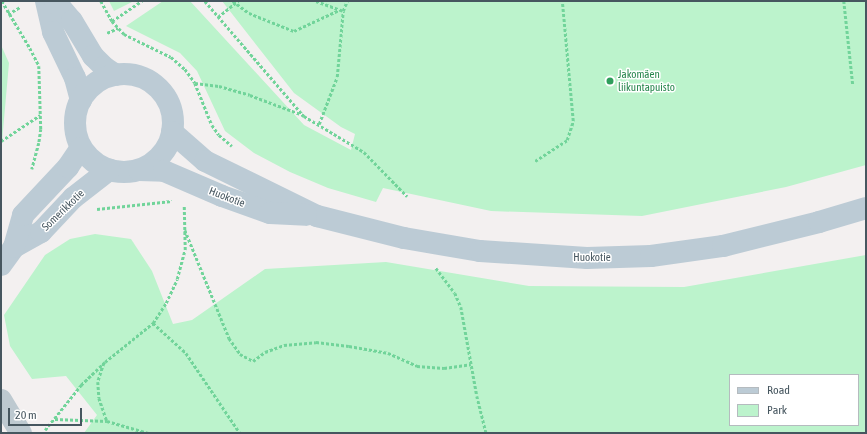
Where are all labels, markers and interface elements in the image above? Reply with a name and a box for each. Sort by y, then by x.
place label: Jakomäen liikuntapuisto [618,68,675,94]
marker: Jakomäen liikuntapuisto [605,76,615,86]
street label: Huokotie [207,184,247,210]
street label: Somerikkotie [39,187,87,233]
street label: Huokotie [573,250,611,264]
legend [729,374,859,426]
text: Road [767,383,790,397]
scale bar [10,400,84,426]
text: Park [767,403,787,417]
text: 20 m [15,408,37,422]

